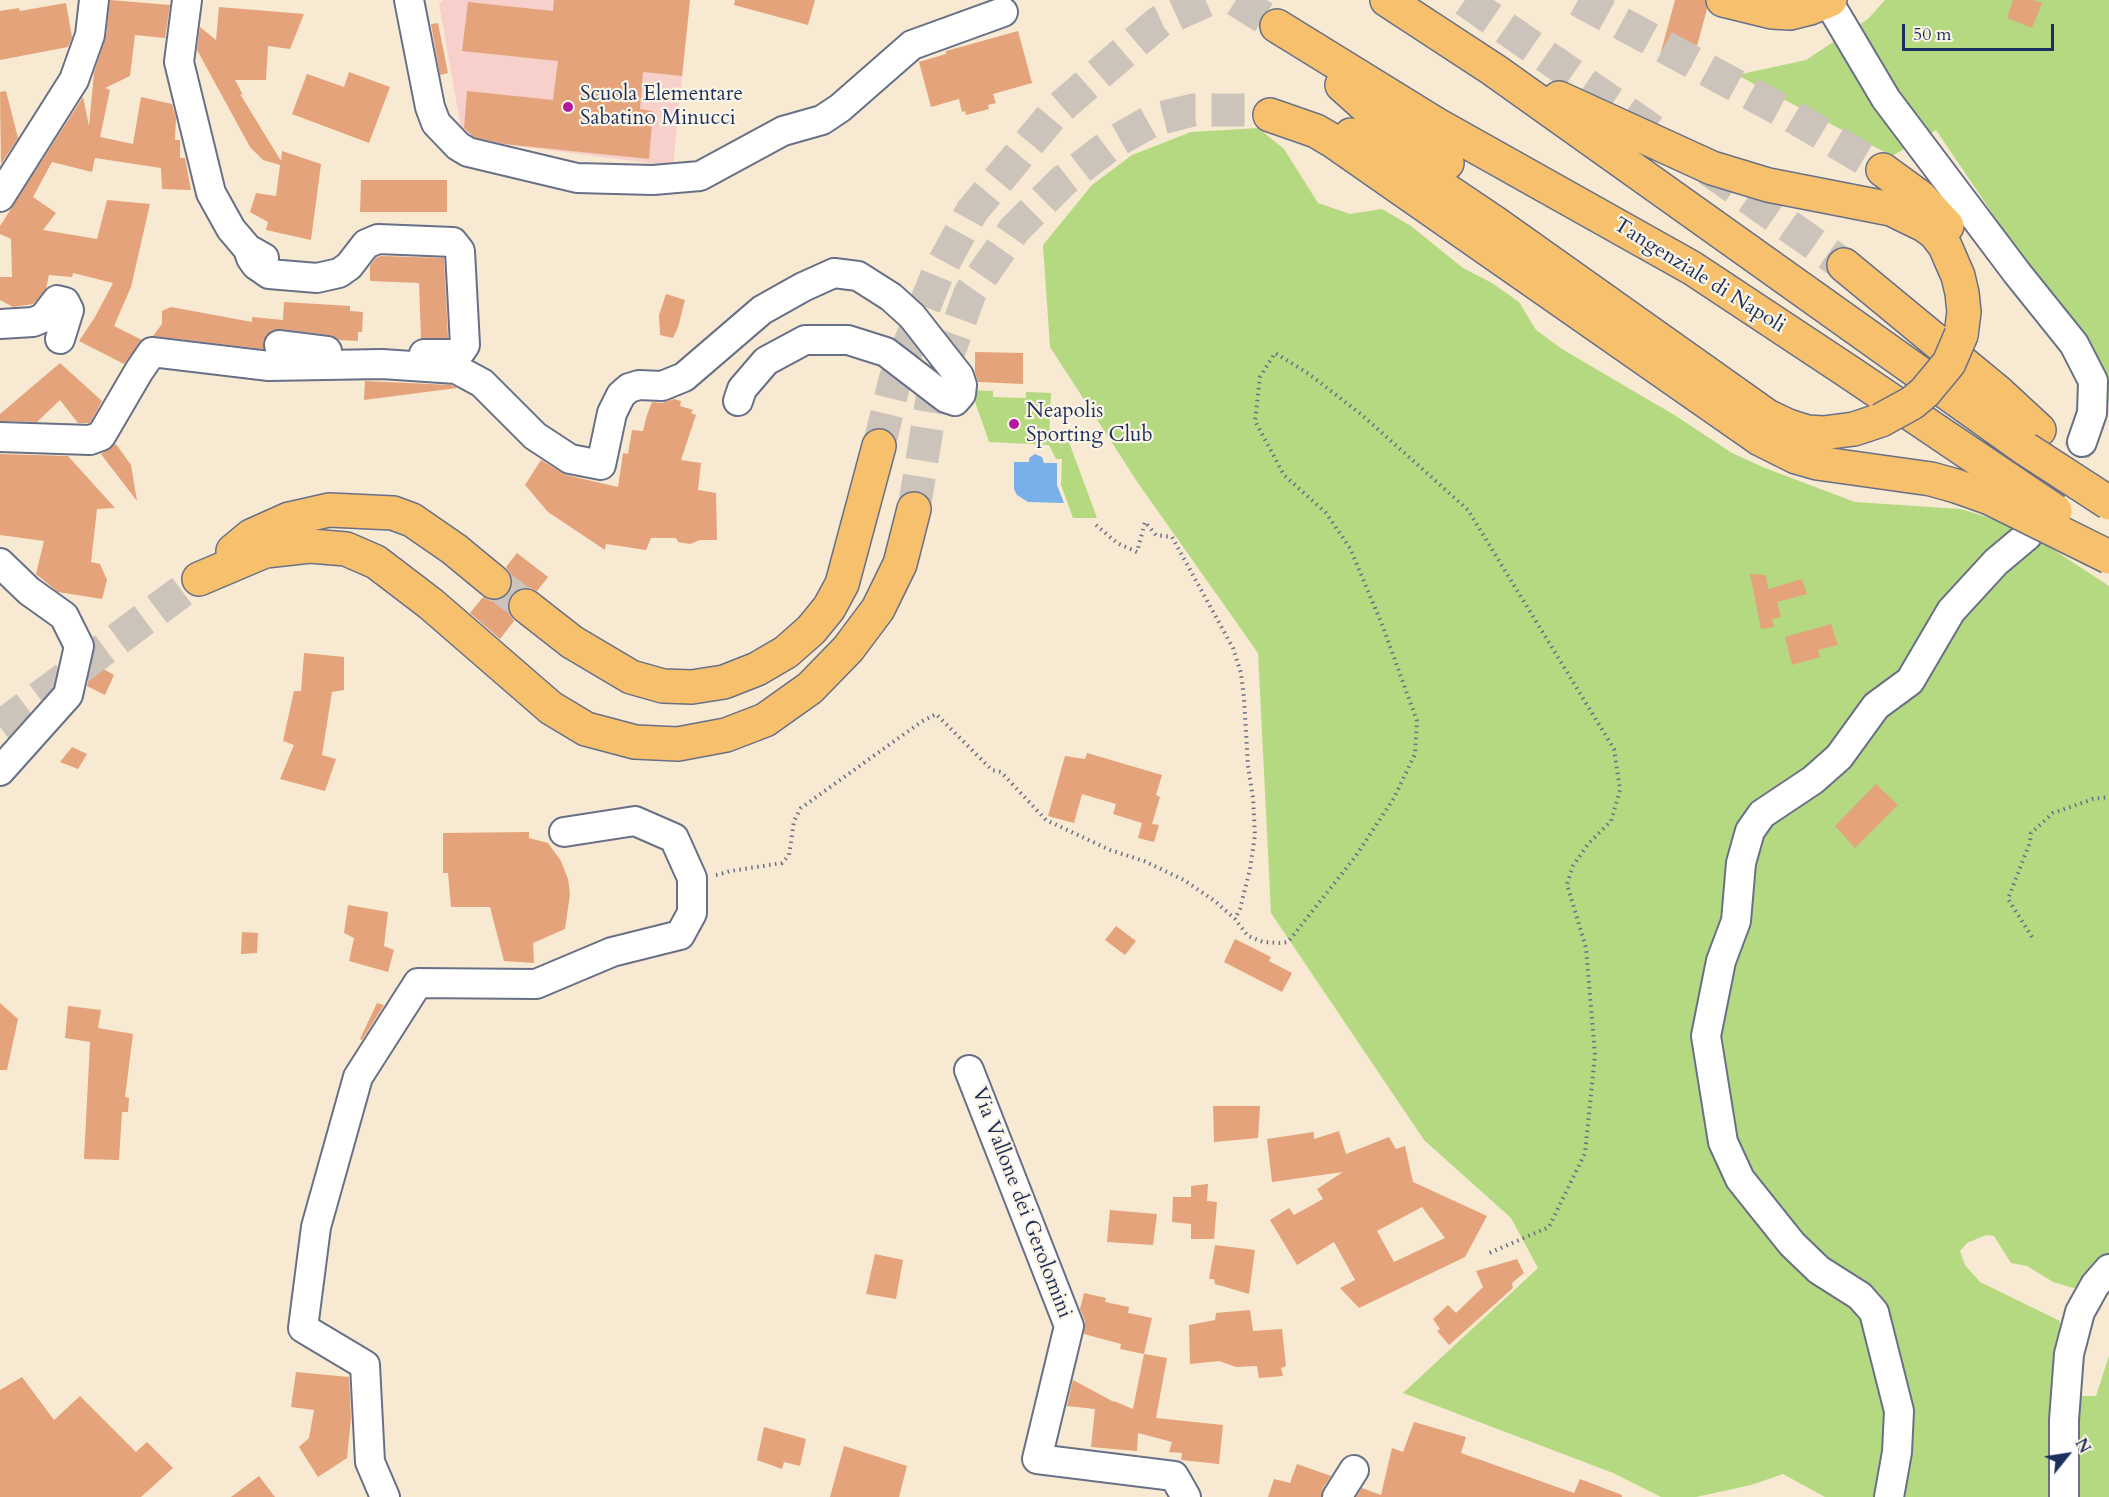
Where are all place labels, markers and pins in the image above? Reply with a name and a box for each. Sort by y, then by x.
place label: Scuola Elementare Sabatino Minucci [580,82,743,132]
marker: Scuola Elementare Sabatino Minucci [561,100,575,114]
place label: Neapolis Sporting Club [1026,399,1153,449]
marker: Neapolis Sporting Club [1007,417,1021,431]

